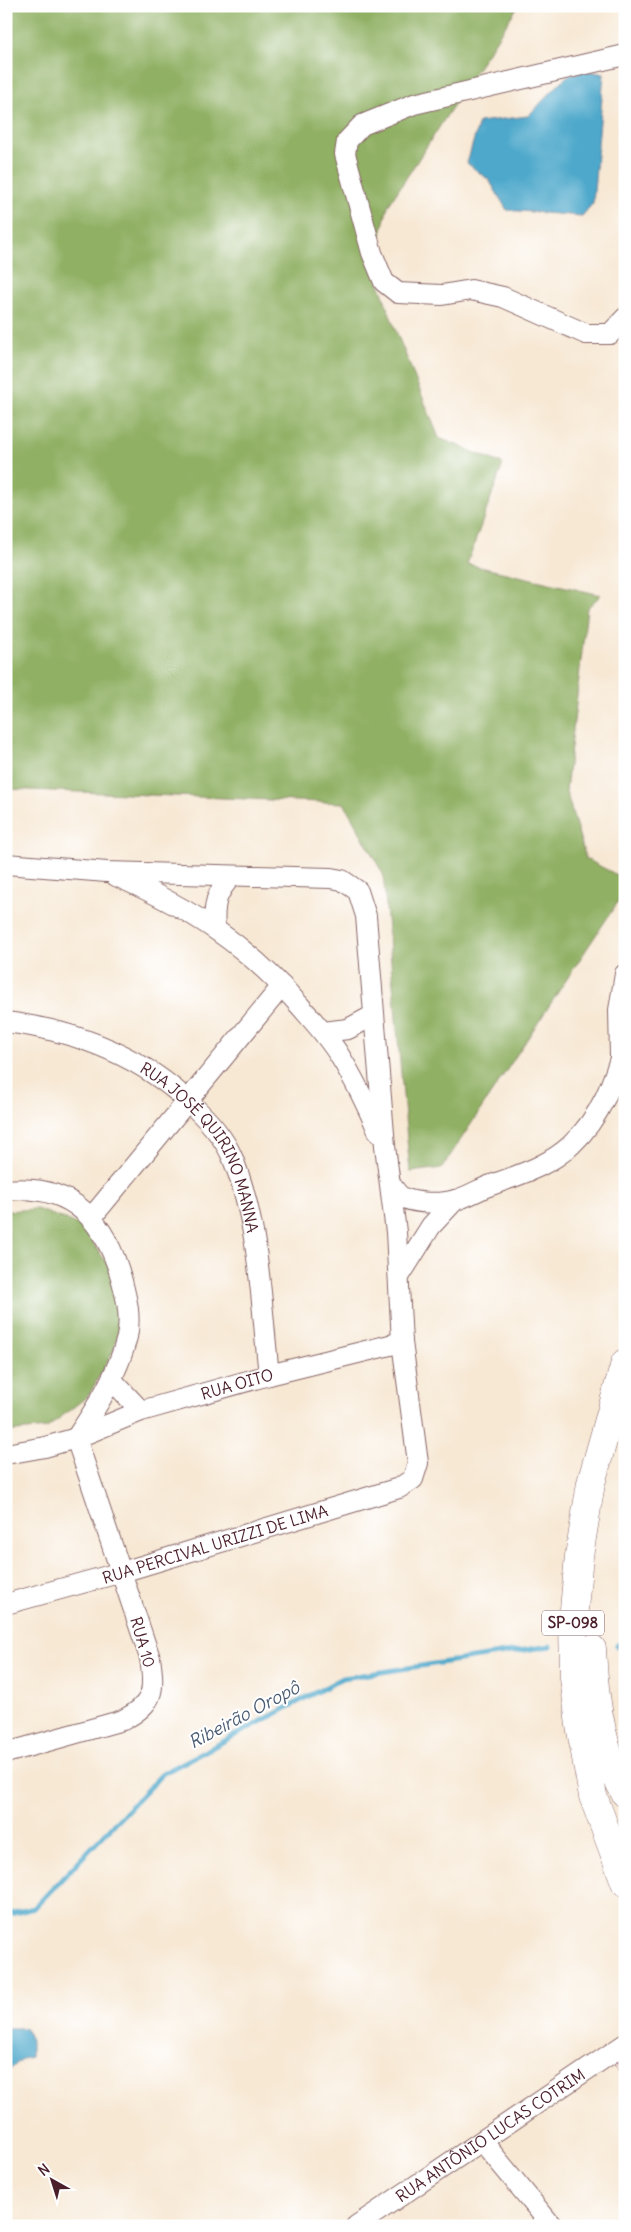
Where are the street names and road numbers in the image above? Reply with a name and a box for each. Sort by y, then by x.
street label: RUA JOSÉ QUIRINO MANNA [137,1058,263,1234]
street label: RUA OITO [198,1364,276,1404]
street label: RUA PERCIVAL URIZZI DE LIMA [100,1500,330,1588]
road number: SP-098 [542,1610,604,1636]
street label: RUA 10 [126,1614,160,1670]
street label: RUA ANTÔNIO LUCAS COTRIM [392,2064,589,2206]

